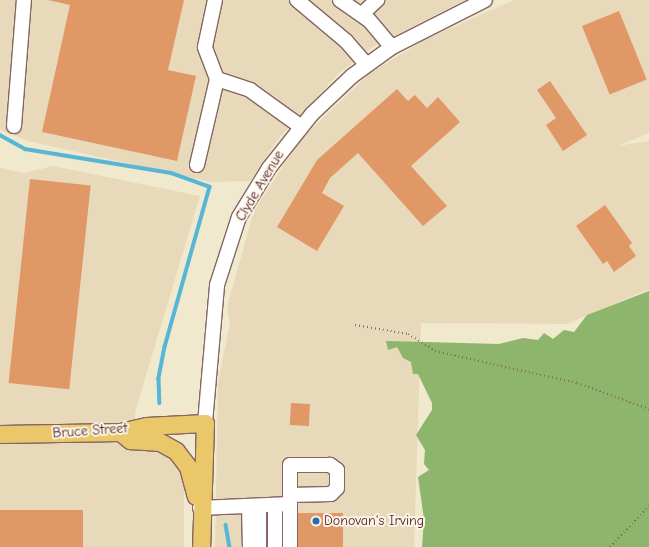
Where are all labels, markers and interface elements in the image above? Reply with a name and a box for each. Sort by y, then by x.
street label: Clyde Avenue [232,148,288,224]
street label: Bruce Street [52,420,128,442]
place label: Donovan's Irving [324,513,424,529]
marker: Donovan's Irving [311,516,321,526]

